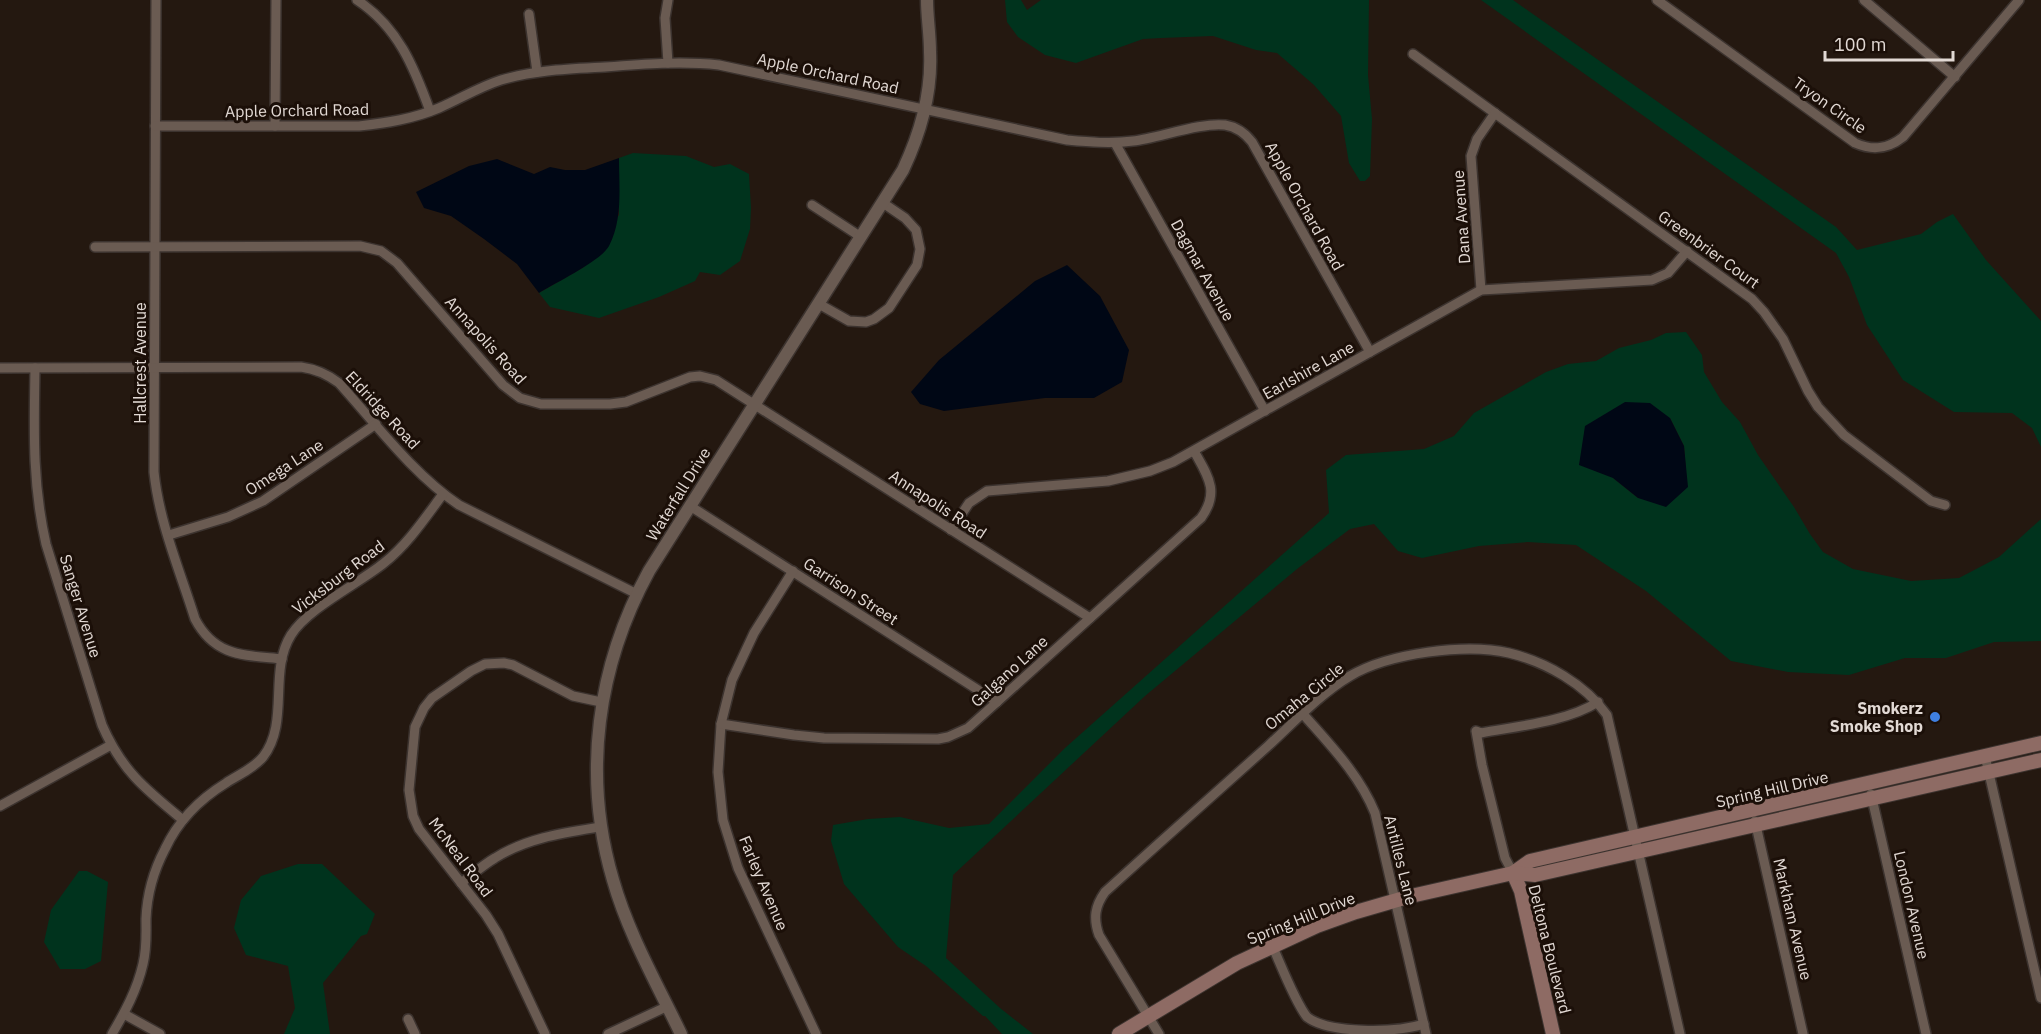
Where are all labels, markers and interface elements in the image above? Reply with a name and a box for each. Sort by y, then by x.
scale bar [1825,24,1952,62]
text: 100 m [1834,33,1886,56]
street label: Apple Orchard Road [755,48,901,98]
street label: Tryon Circle [1789,72,1871,138]
street label: Apple Orchard Road [225,99,369,121]
street label: Apple Orchard Road [1261,138,1349,274]
street label: Dana Avenue [1448,169,1474,265]
street label: Greenbrier Court [1654,205,1764,293]
street label: Dagmar Avenue [1167,216,1239,325]
street label: Annapolis Road [441,292,531,388]
street label: Hallcrest Avenue [130,302,150,424]
street label: Earlshire Lane [1259,336,1358,403]
street label: Eldridge Road [342,367,424,453]
street label: Omega Lane [241,434,327,500]
street label: Waterfall Drive [641,444,715,544]
street label: Annapolis Road [886,465,990,543]
street label: Vicksburg Road [288,536,388,618]
street label: Sanger Avenue [56,552,106,660]
street label: Garrison Street [800,553,902,629]
street label: Galgano Lane [966,631,1052,711]
street label: Omaha Circle [1260,658,1348,734]
place label: Smokerz Smoke Shop [1830,698,1923,736]
marker: Smokerz Smoke Shop [1928,710,1942,724]
street label: Spring Hill Drive [1714,766,1830,812]
street label: McNeal Road [425,813,497,901]
street label: Antilles Lane [1380,813,1422,907]
street label: Farley Avenue [735,833,793,934]
street label: London Avenue [1890,849,1934,961]
street label: Markham Avenue [1769,856,1817,982]
street label: Deltona Boulevard [1524,882,1576,1016]
street label: Spring Hill Drive [1244,887,1358,949]

